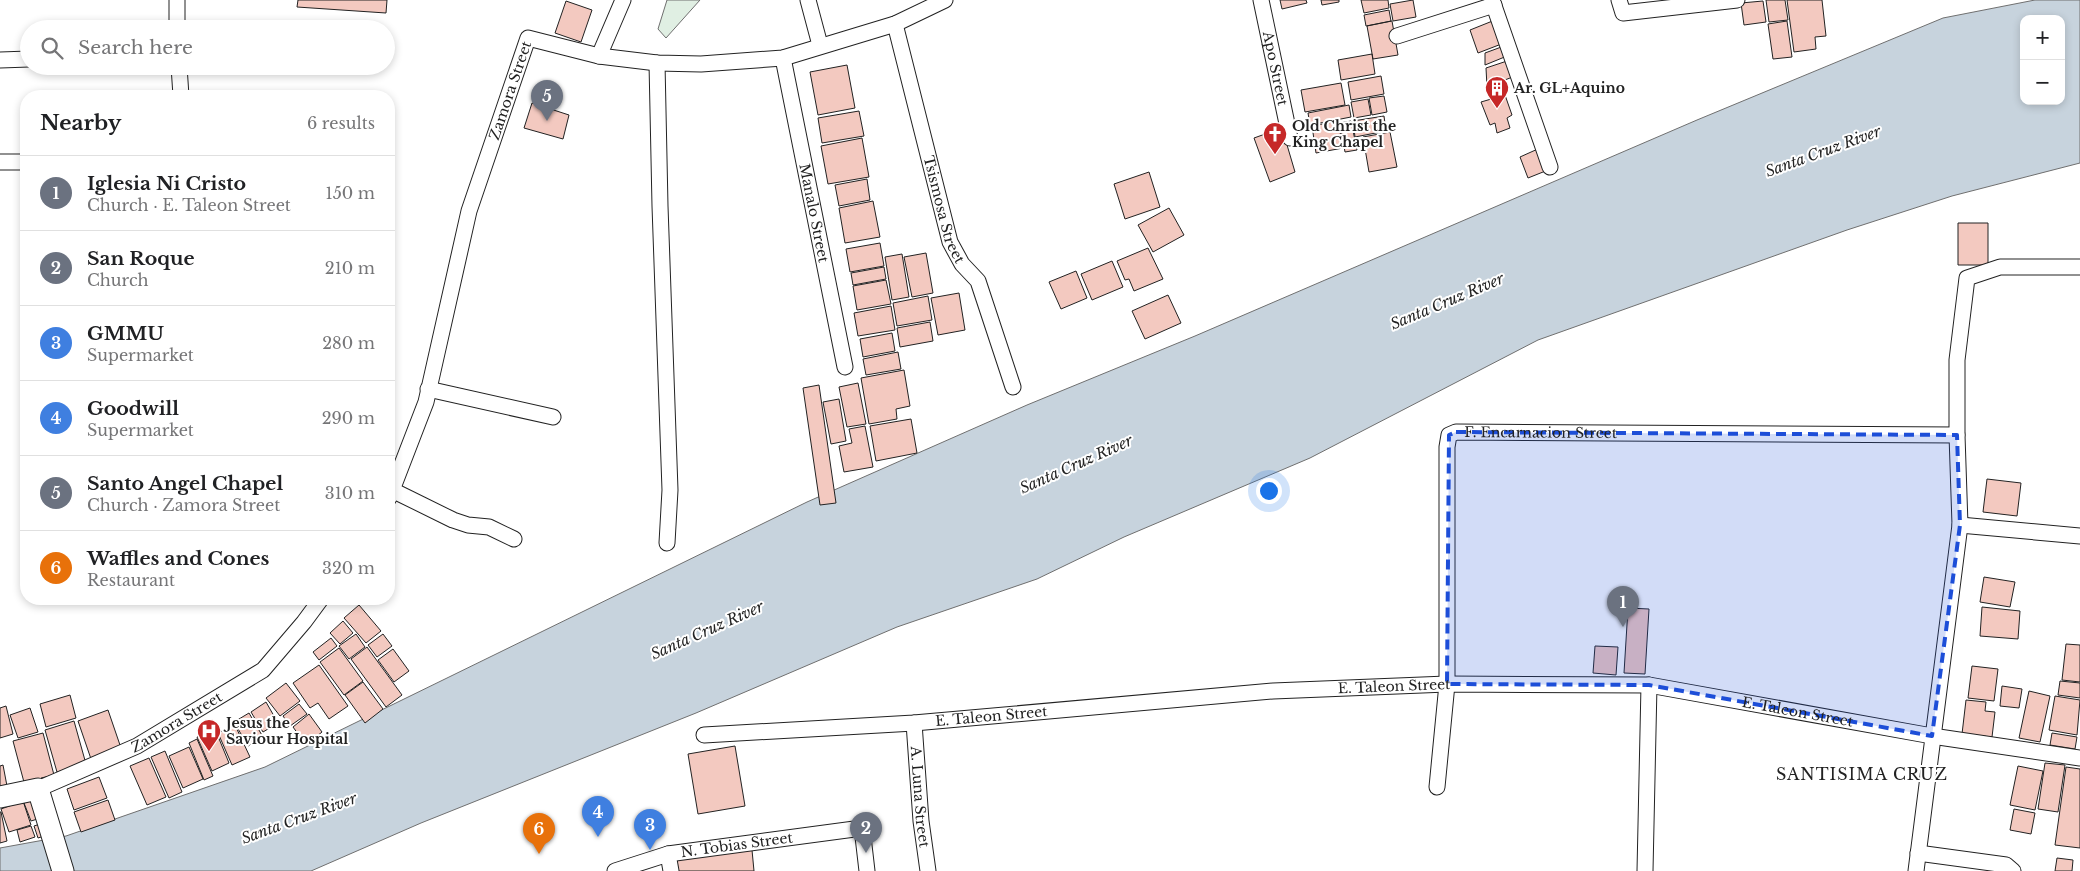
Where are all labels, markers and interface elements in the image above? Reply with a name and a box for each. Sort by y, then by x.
map controls [2020,15,2065,105]
button: + [2020,15,2065,60]
search box [20,20,395,75]
street label: Apo Street [1259,29,1292,108]
icon: search [38,34,66,62]
text: Search here [78,36,193,59]
street label: Zamora Street [485,38,536,142]
button: − [2020,60,2065,105]
building icon: Ar. GL+Aquino [1484,75,1510,109]
place label: Ar. GL+Aquino [1513,79,1625,97]
pin: 5 [531,80,563,121]
text: Nearby [40,110,121,136]
text: 6 results [307,113,375,133]
place label: Old Christ the King Chapel [1292,117,1396,151]
church icon: Old Christ the King Chapel [1262,121,1288,155]
water label: Santa Cruz River [1763,121,1884,181]
street label: Tsismosa Street [920,154,969,267]
street label: Manalo Street [795,162,833,265]
text: Iglesia Ni Cristo [87,172,246,195]
text: 1 [53,183,59,203]
text: 150 m [326,183,375,203]
text: Church · E. Taleon Street [87,195,291,215]
text: San Roque [87,247,195,270]
text: 2 [51,258,61,278]
text: 210 m [325,258,375,278]
water label: Santa Cruz River [1387,268,1508,334]
text: Church [87,270,149,290]
text: GMMU [87,322,164,345]
text: 3 [51,333,61,353]
text: 280 m [322,333,375,353]
text: Supermarket [87,345,194,365]
text: Goodwill [87,397,179,420]
text: 4 [51,408,61,428]
text: 290 m [322,408,375,428]
text: Supermarket [87,420,194,440]
street label: F. Encarnacion Street [1464,423,1618,442]
water label: Santa Cruz River [1017,430,1136,497]
text: Santo Angel Chapel [87,472,283,495]
your location [1256,478,1282,504]
text: 5 [51,483,61,503]
text: 310 m [325,483,375,503]
text: Church · Zamora Street [87,495,280,515]
text: Waffles and Cones [87,547,269,570]
text: 6 [51,558,61,578]
text: 320 m [322,558,375,578]
text: Restaurant [87,570,175,590]
pin: 1 [1607,586,1639,627]
water label: Santa Cruz River [648,596,767,663]
street label: E. Taleon Street [1337,675,1451,697]
street label: Zamora Street [128,687,226,756]
street label: E. Taleon Street [1741,693,1855,731]
street label: E. Taleon Street [934,702,1049,730]
place label: Jesus the Saviour Hospital [223,714,348,748]
hospital icon: Jesus the Saviour Hospital [196,718,222,752]
street label: A. Luna Street [907,745,934,849]
district label: SANTISIMA CRUZ [1776,764,1948,784]
water label: Santa Cruz River [239,788,360,848]
pin: 4 [582,796,614,837]
pin: 3 [634,809,666,850]
pin: 2 [850,812,882,853]
pin: 6 [523,813,555,854]
street label: N. Tobias Street [680,828,794,861]

